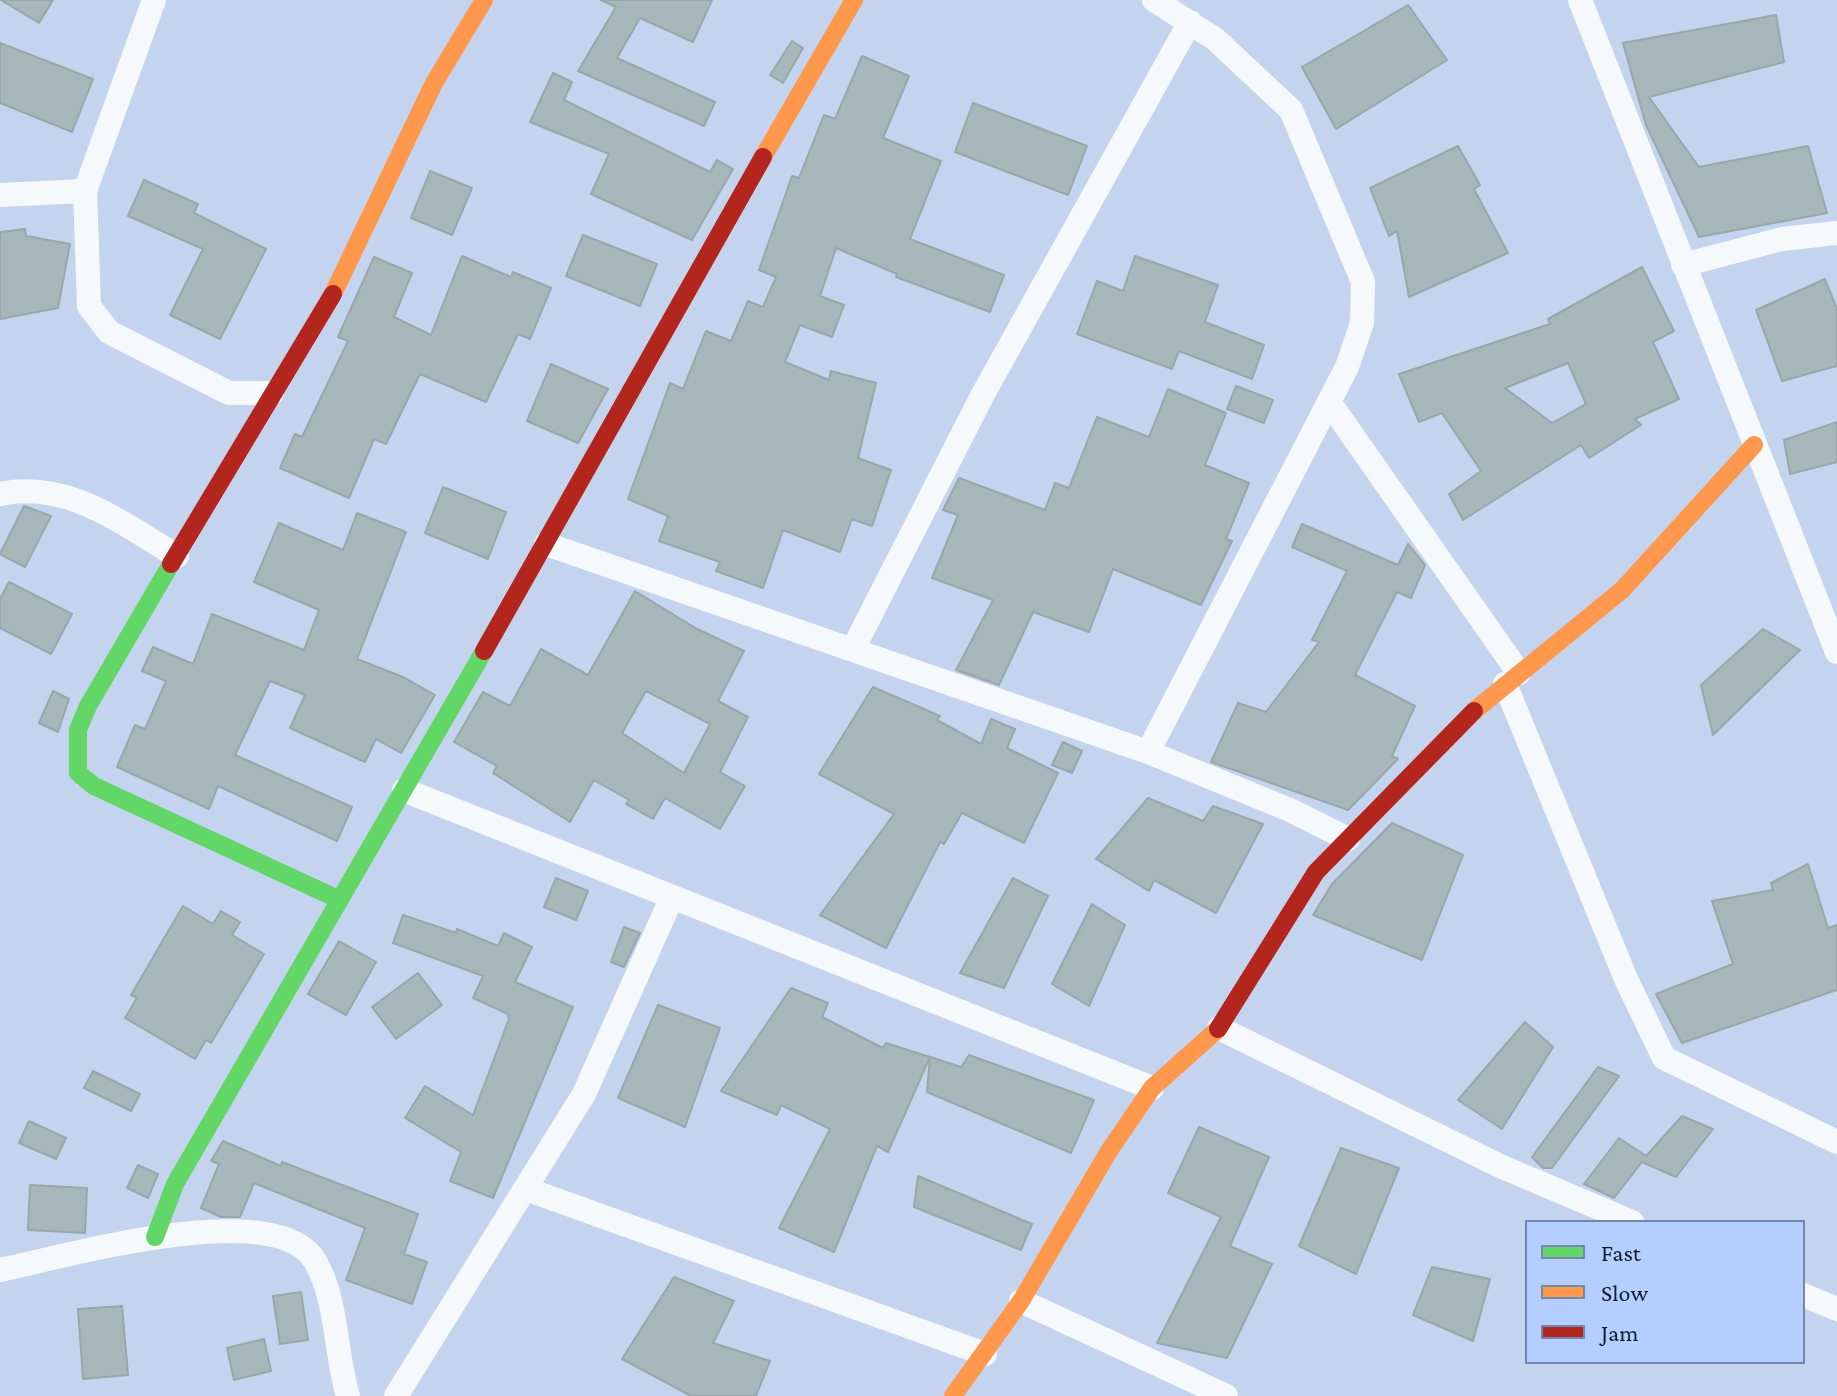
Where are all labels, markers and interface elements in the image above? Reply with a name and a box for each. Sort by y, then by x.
legend [1525,1220,1805,1364]
text: Fast [1601,1239,1641,1266]
text: Slow [1601,1279,1648,1306]
text: Jam [1601,1319,1639,1346]

